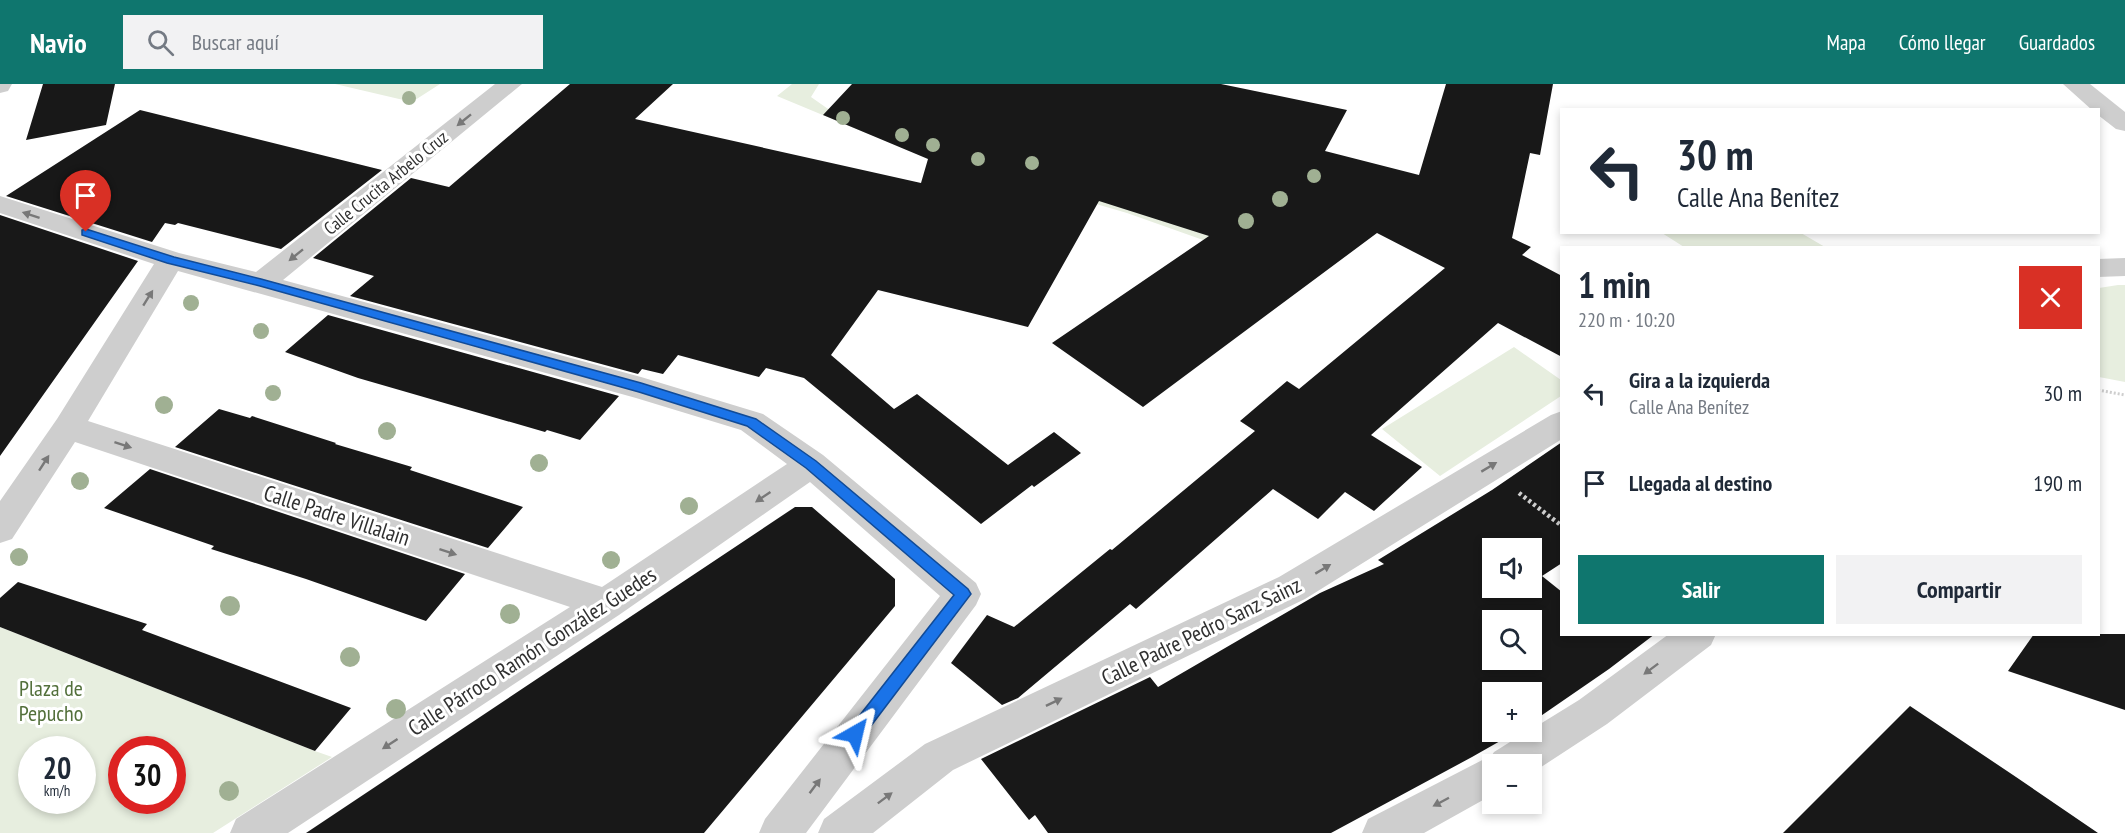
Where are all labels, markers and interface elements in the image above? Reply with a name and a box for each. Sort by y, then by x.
search box [123,15,543,69]
text: Navio [30,24,87,61]
icon: search [144,26,177,59]
text: Buscar aquí [192,28,279,56]
text: Mapa [1827,29,1866,56]
text: Cómo llegar [1899,29,1986,56]
text: Guardados [2019,29,2095,56]
one-way arrow [457,114,472,126]
street label: Calle Crucita Arbelo Cruz [319,125,452,240]
text: 30 m [1677,127,1754,182]
icon: left [1578,132,1656,210]
pin [60,170,111,232]
icon: arrive [69,179,102,212]
text: Calle Ana Benítez [1677,180,1839,214]
one-way arrow [22,209,40,219]
one-way arrow [288,249,303,261]
text: 1 min [1578,261,1651,308]
button: close [2019,266,2082,329]
one-way arrow [142,290,153,306]
text: 220 m · 10:20 [1578,307,1675,333]
text: Gira a la izquierda [1629,366,1770,394]
icon: left [1578,377,1611,410]
text: 30 m [2043,379,2082,407]
text: Calle Ana Benítez [1629,394,1749,420]
one-way arrow [114,441,132,450]
one-way arrow [38,455,49,471]
one-way arrow [1481,462,1497,473]
icon: arrive [1578,467,1611,500]
text: Llegada al destino [1629,469,1772,497]
text: 190 m [2033,469,2082,497]
street label: Calle Padre Villalain [260,478,414,552]
one-way arrow [755,491,771,503]
map controls [1482,538,1542,814]
button: sound [1482,538,1542,598]
one-way arrow [439,548,457,557]
button: Salir [1578,555,1824,624]
button: Compartir [1836,555,2082,624]
street label: Calle Párroco Ramón González Guedes [403,560,661,742]
one-way arrow [1315,564,1332,574]
street label: Calle Padre Pedro Sanz Sainz [1097,570,1305,692]
button: search [1482,610,1542,670]
one-way arrow [1643,663,1658,675]
park label: Plaza de Pepucho [19,674,83,727]
button: + [1482,682,1542,742]
one-way arrow [1045,697,1063,707]
position arrow [823,702,887,766]
speed limit sign: 30 [108,736,186,814]
one-way arrow [381,738,398,749]
text: 20 [43,748,71,787]
button: − [1482,754,1542,814]
one-way arrow [809,779,821,794]
text: km/h [44,781,70,800]
one-way arrow [878,792,893,804]
one-way arrow [1432,797,1449,807]

